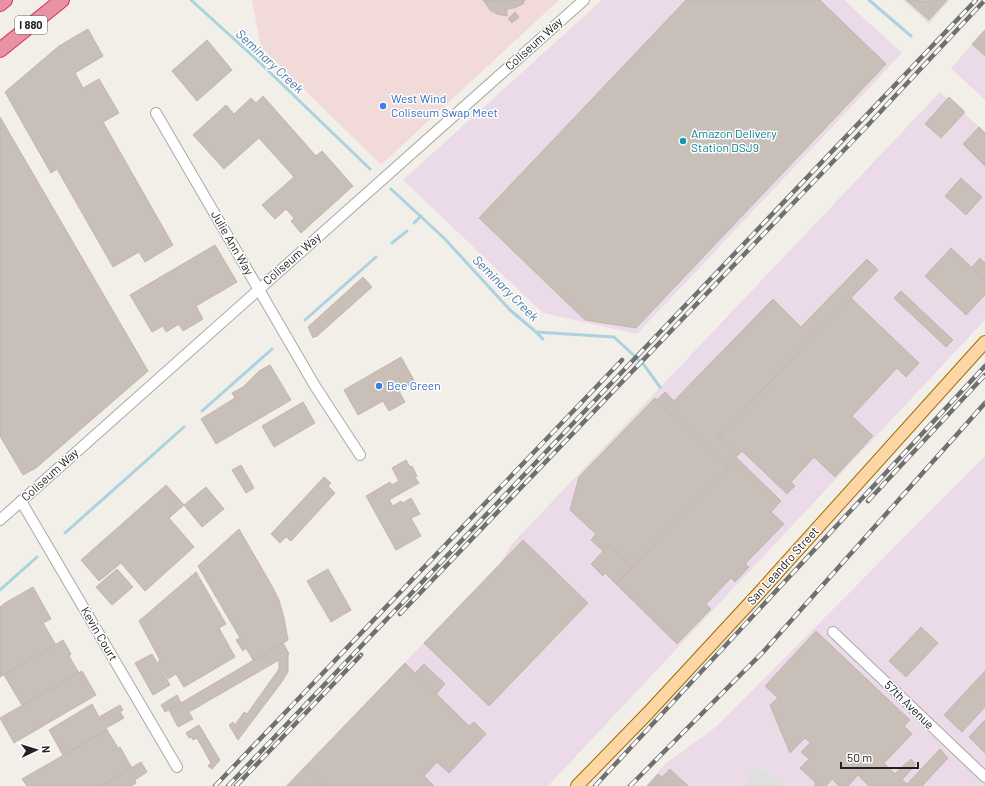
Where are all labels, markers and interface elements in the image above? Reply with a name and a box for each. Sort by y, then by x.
street label: Coliseum Way [502,14,565,73]
road number: I 880 [15,16,47,34]
water label: Seminary Creek [233,26,308,97]
place label: West Wind Coliseum Swap Meet [391,91,498,119]
marker: West Wind Coliseum Swap Meet [378,101,388,111]
place label: Amazon Delivery Station DSJ9 [691,126,777,154]
marker: Amazon Delivery Station DSJ9 [678,136,688,146]
street label: Julie Ann Way [209,208,257,278]
street label: Coliseum Way [260,229,323,287]
water label: Seminary Creek [470,252,543,325]
place label: Bee Green [387,378,441,392]
marker: Bee Green [374,381,384,391]
street label: Coliseum Way [18,445,81,504]
street label: San Leandro Street [744,523,821,607]
street label: Kevin Court [79,604,121,663]
street label: 57th Avenue [882,677,937,731]
north arrow [16,730,56,770]
scale bar [841,744,918,770]
text: N [40,745,53,753]
text: 50 m [847,750,872,764]

